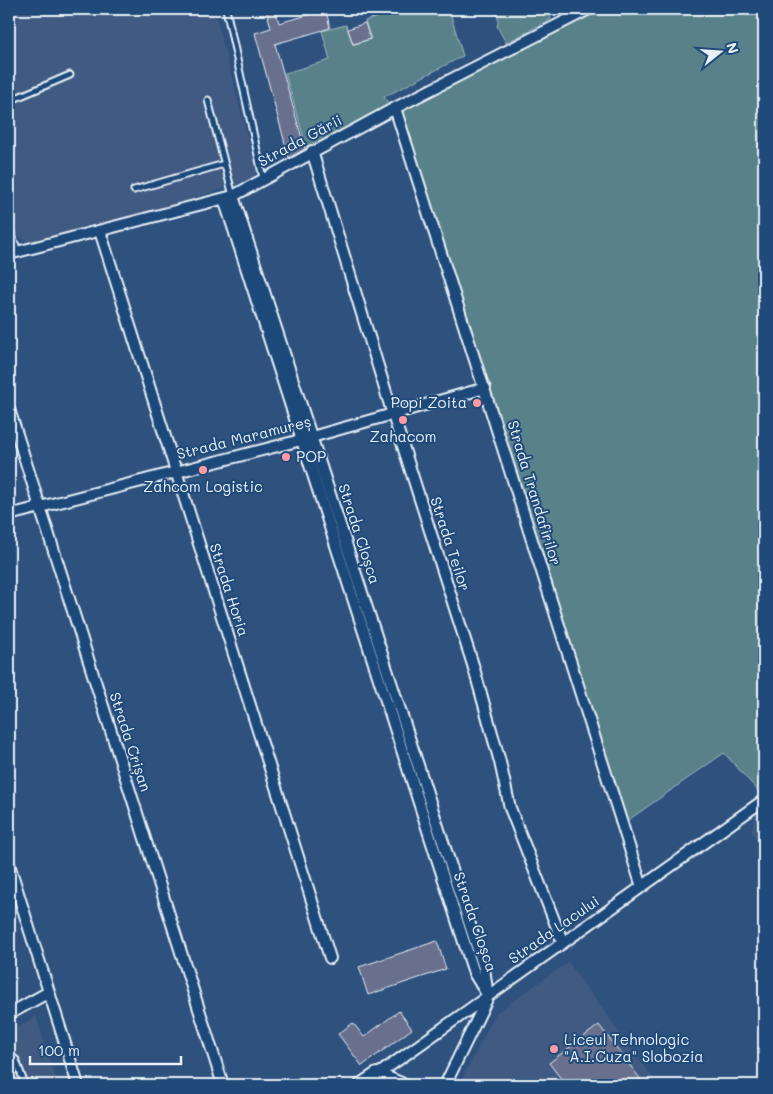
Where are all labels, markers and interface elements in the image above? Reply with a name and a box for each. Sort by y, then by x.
north arrow [696,28,746,78]
text: N [722,40,744,56]
street label: Strada Gării [254,110,345,171]
place label: Popi Zoita [391,392,467,412]
marker: Popi Zoita [471,397,483,409]
street label: Strada Maramureș [174,411,313,464]
marker: Zahacom [397,414,409,426]
street label: Strada Trandafirilor [503,418,567,568]
place label: Zahacom [370,426,436,446]
place label: POP [296,446,326,466]
marker: POP [280,451,292,463]
marker: Zahcom Logistic [197,464,209,476]
place label: Zahcom Logistic [143,476,263,496]
street label: Strada Cloșca [333,481,386,587]
street label: Strada Teilor [426,494,476,593]
street label: Strada Horia [206,541,254,639]
street label: Strada Crișan [105,689,156,794]
street label: Strada Cloșca [449,869,502,975]
street label: Strada Lacului [504,890,603,968]
place label: Liceul Tehnologic "A.I.Cuza" Slobozia [564,1029,704,1066]
scale bar [30,1034,181,1066]
text: 100 m [38,1040,80,1060]
marker: Liceul Tehnologic "A.I.Cuza" Slobozia [548,1043,560,1055]

